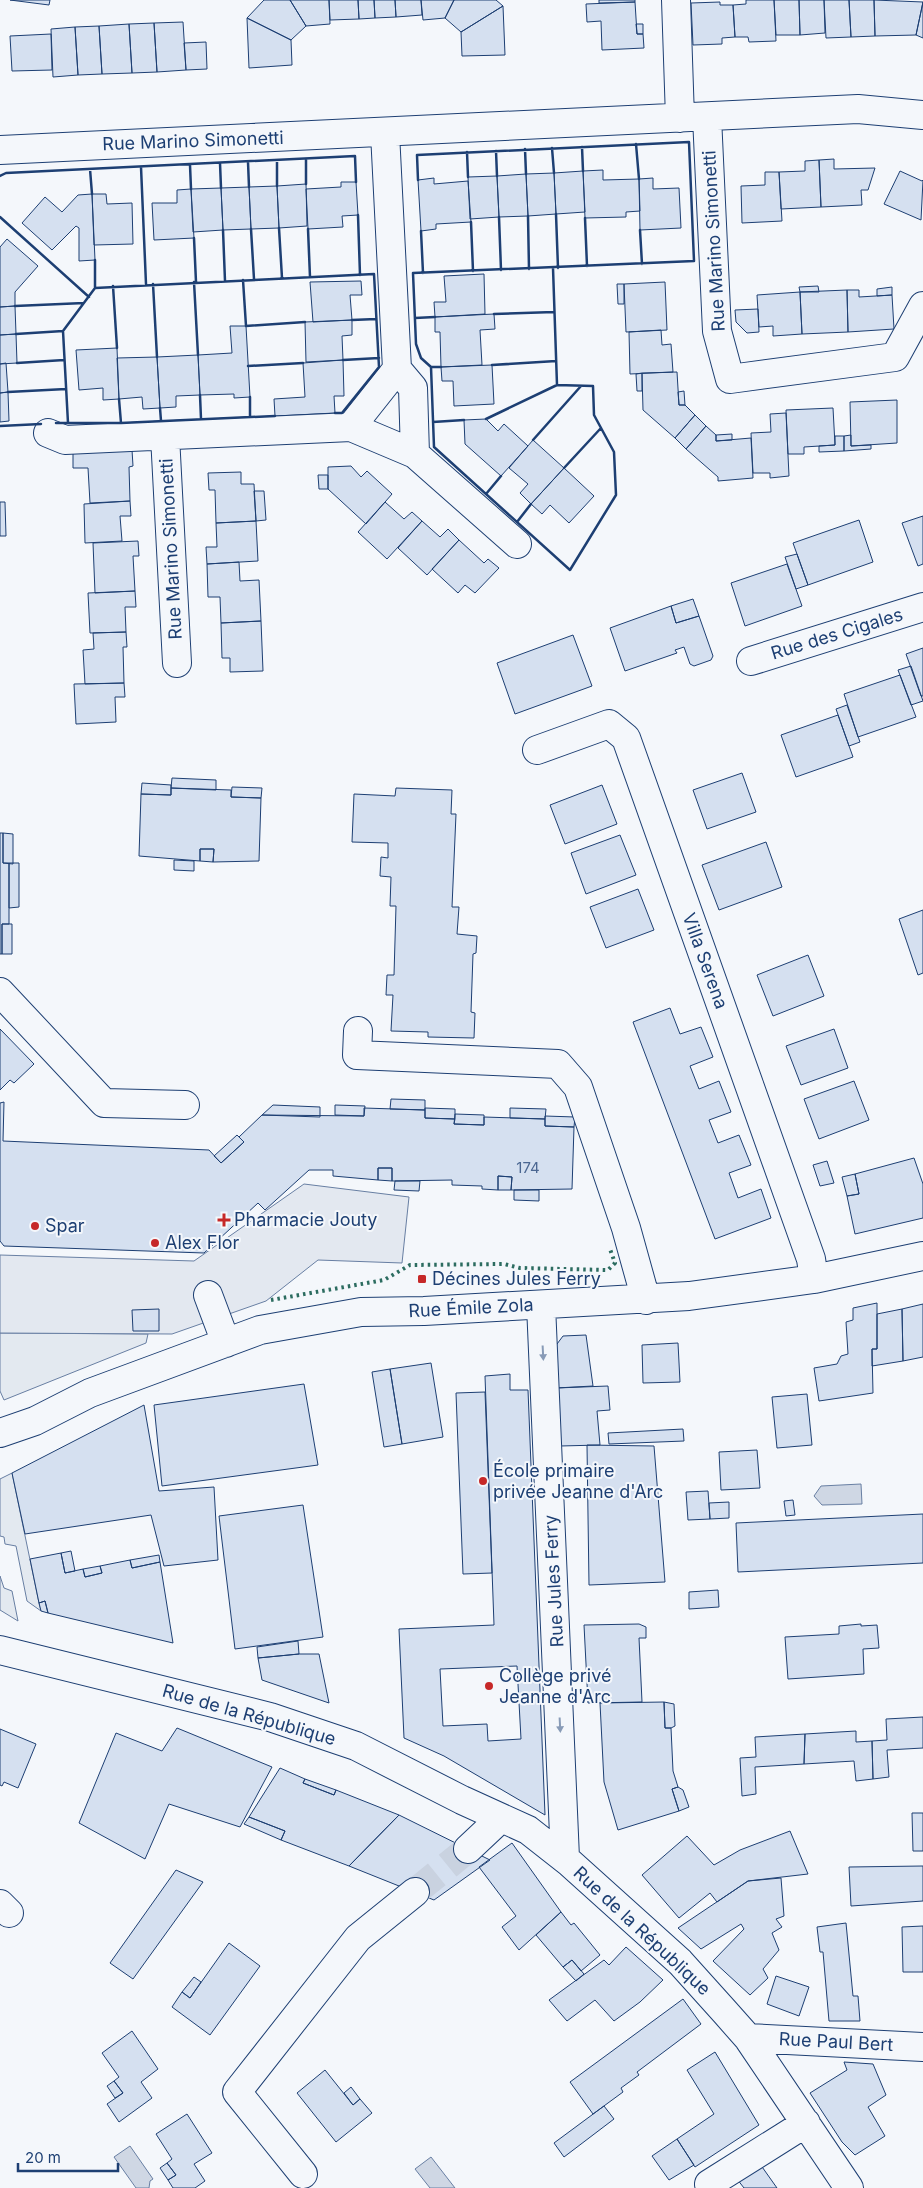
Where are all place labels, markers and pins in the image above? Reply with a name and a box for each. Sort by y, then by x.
place label: Pharmacie Jouty [234,1209,377,1230]
marker: Pharmacie Jouty [218,1214,230,1226]
place label: Spar [45,1215,85,1236]
marker: Spar [29,1220,41,1232]
place label: Alex Flor [165,1232,240,1253]
marker: Alex Flor [149,1237,161,1249]
place label: Décines Jules Ferry [432,1268,601,1289]
marker: Décines Jules Ferry [416,1273,428,1285]
place label: École primaire privée Jeanne d'Arc [493,1459,663,1502]
marker: École primaire privée Jeanne d'Arc [477,1475,489,1487]
place label: Collège privé Jeanne d'Arc [499,1665,611,1707]
marker: Collège privé Jeanne d'Arc [483,1680,495,1692]

